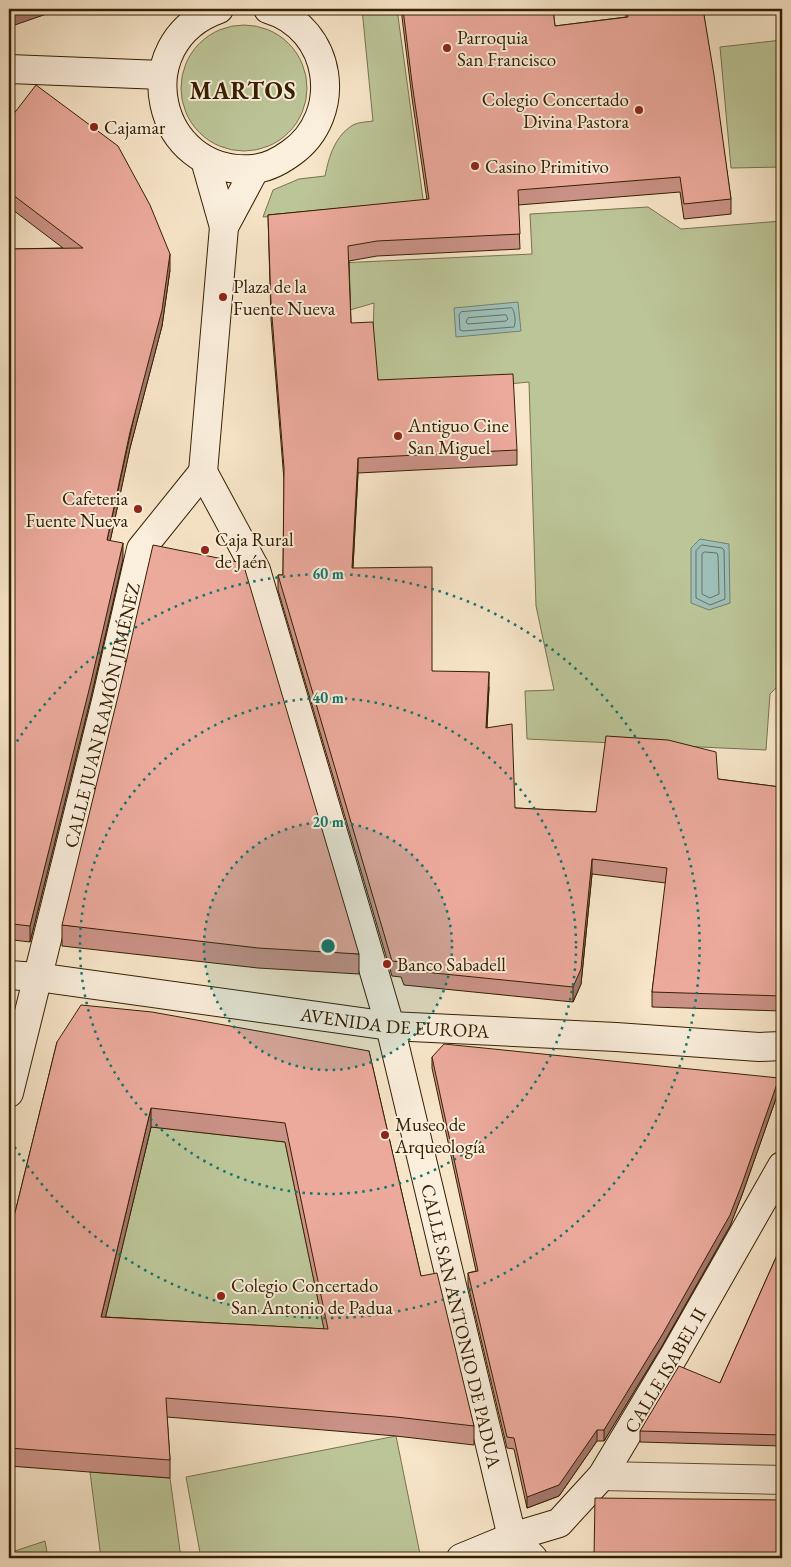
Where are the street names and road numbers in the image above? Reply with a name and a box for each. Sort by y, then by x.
street label: CALLE JUAN RAMÓN JIMÉNEZ [58,580,145,850]
street label: AVENIDA DE EUROPA [298,1001,491,1043]
street label: CALLE SAN ANTONIO DE PADUA [416,1181,508,1471]
street label: CALLE ISABEL II [618,1302,712,1438]

